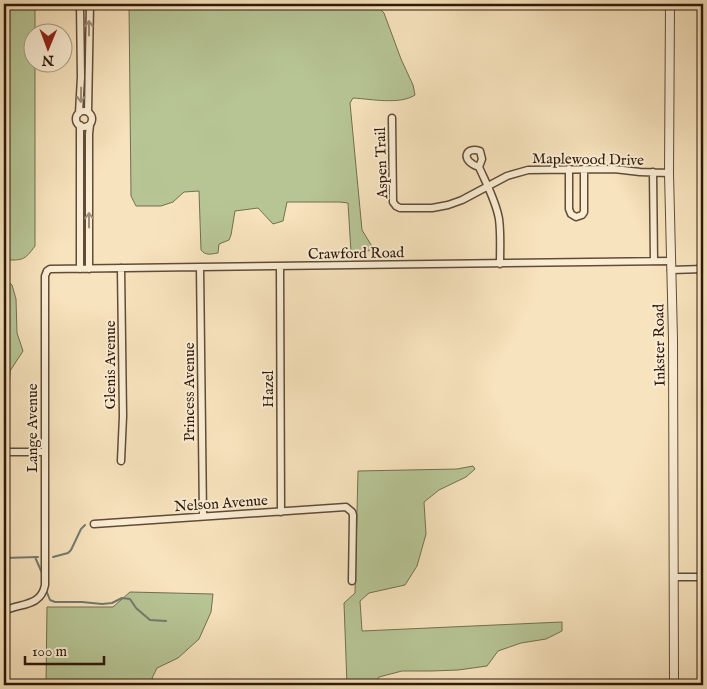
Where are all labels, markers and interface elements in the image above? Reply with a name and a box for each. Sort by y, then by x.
one-way arrow [84,20,94,36]
north arrow [22,22,72,72]
text: N [42,51,55,69]
one-way arrow [76,86,85,102]
street label: Aspen Trail [371,126,392,200]
street label: Maplewood Drive [532,149,644,170]
one-way arrow [84,212,94,228]
street label: Crawford Road [308,243,405,264]
street label: Inkster Road [649,303,670,386]
street label: Glenis Avenue [101,320,120,410]
street label: Princess Avenue [180,342,199,442]
street label: Hazel [259,369,278,408]
street label: Lange Avenue [23,383,42,473]
street label: Nelson Avenue [173,491,269,516]
scale bar [25,634,104,666]
text: 100 m [32,642,68,661]

